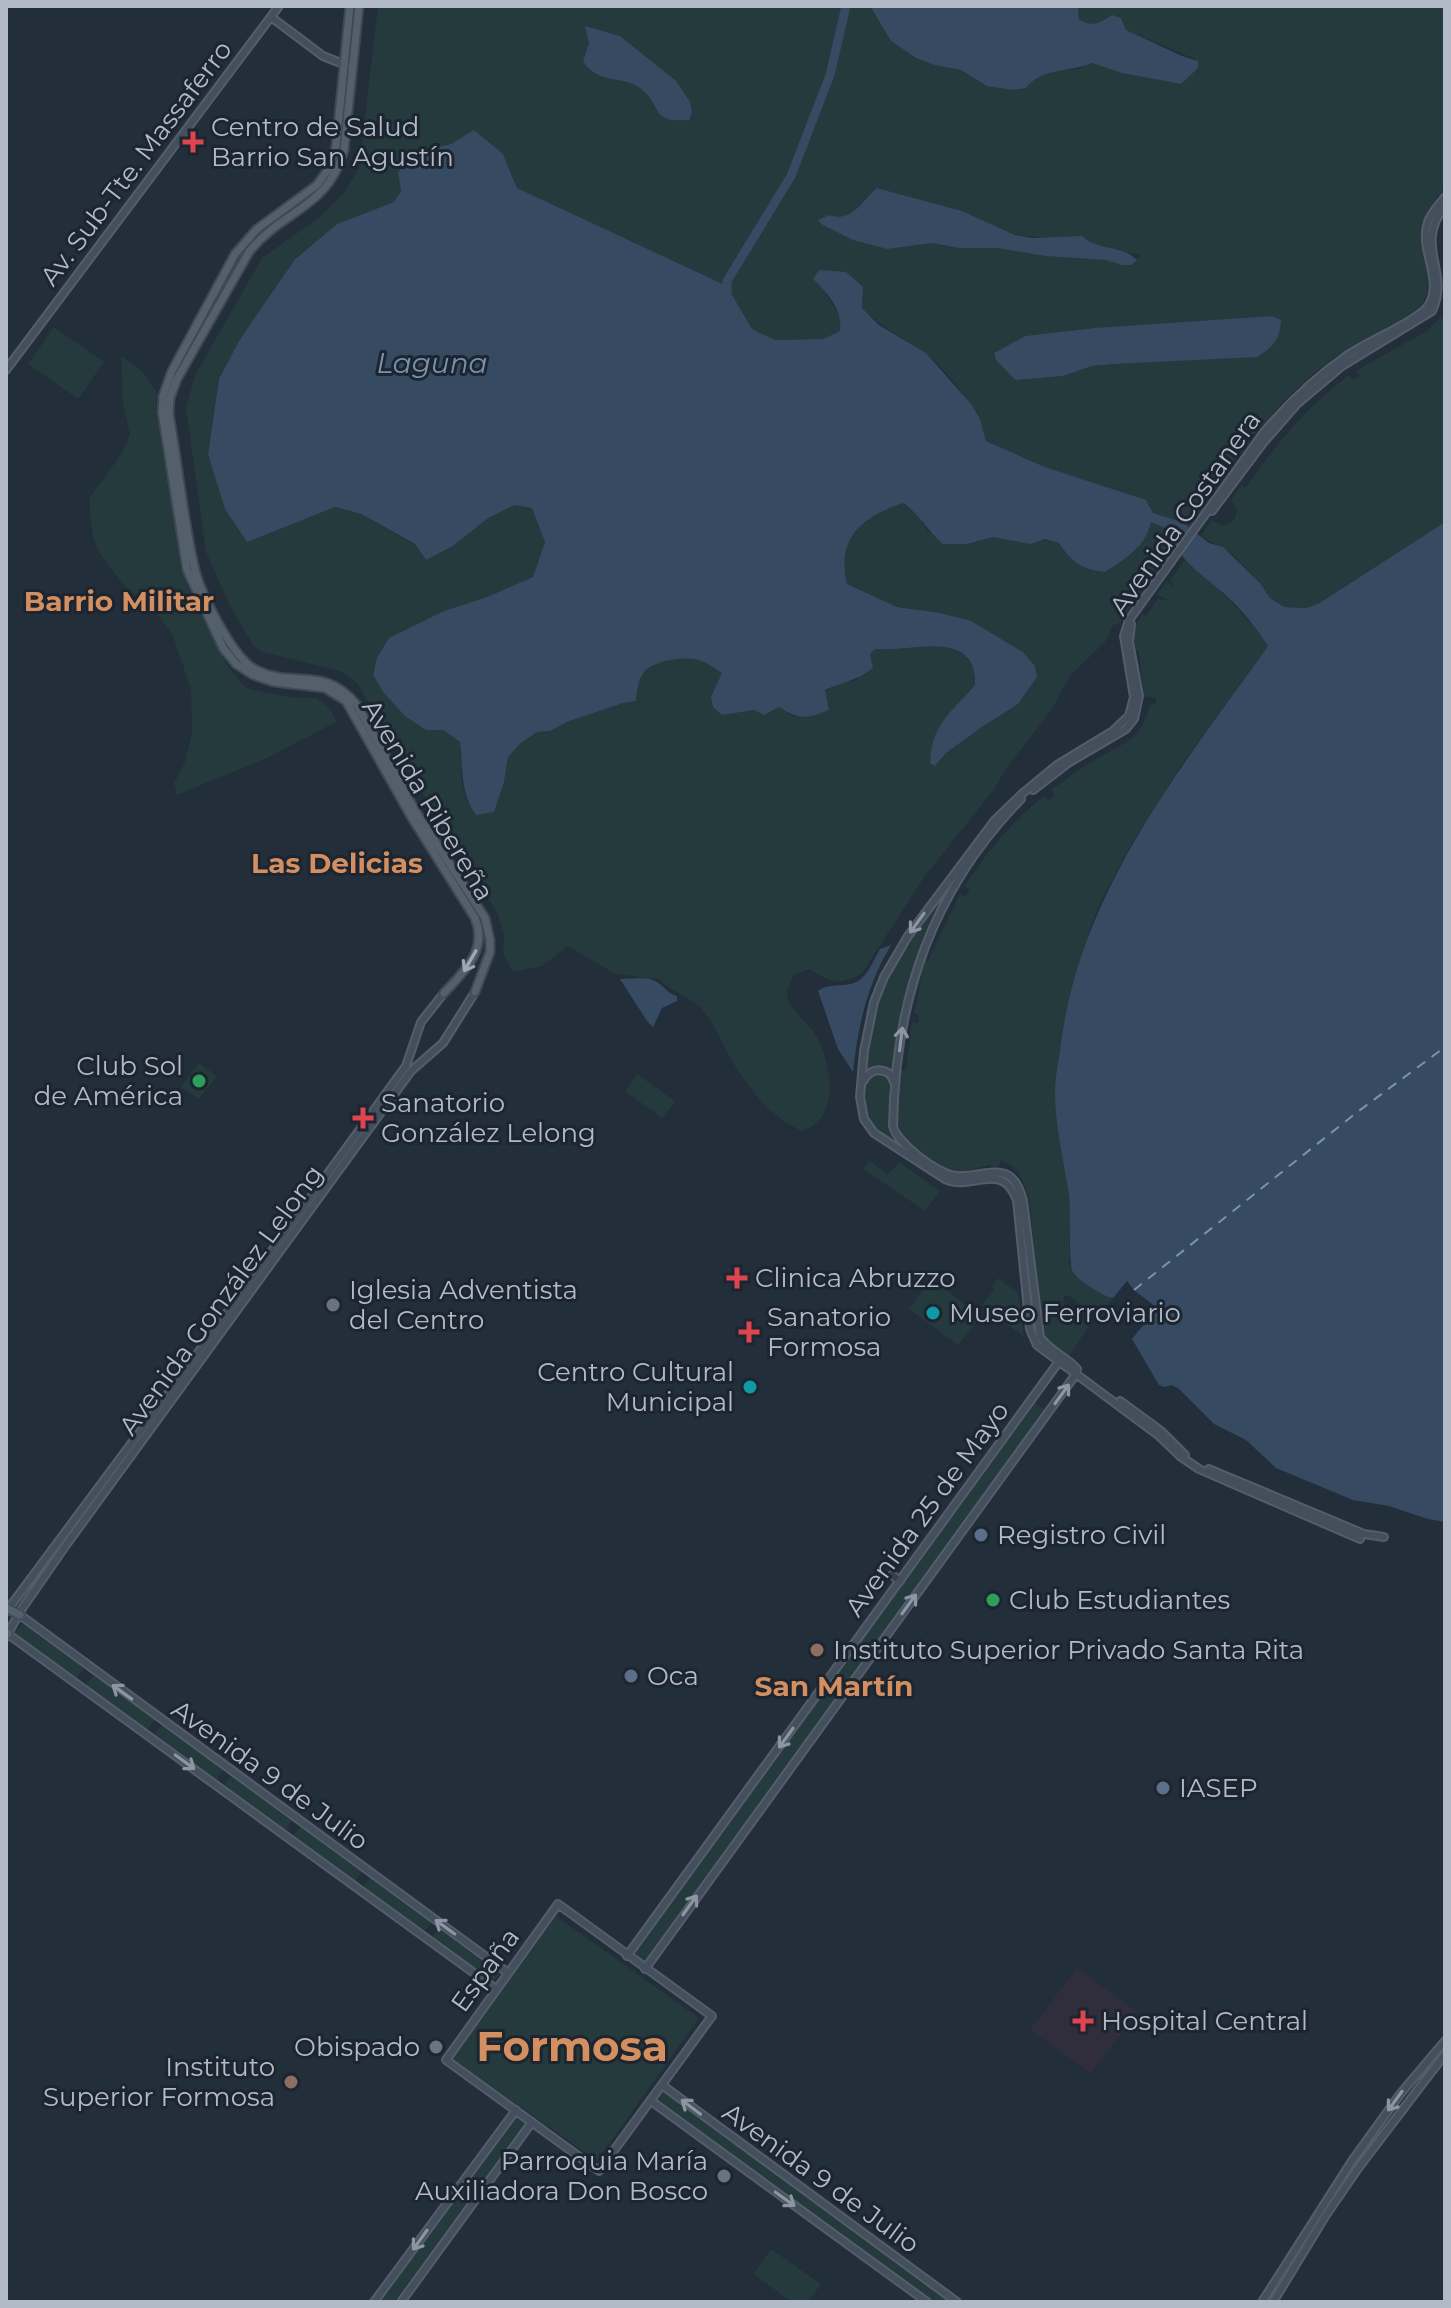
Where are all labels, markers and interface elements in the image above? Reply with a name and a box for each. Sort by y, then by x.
street label: Av. Sub-Tte. Massaferro [33,34,239,292]
place label: Centro de Salud Barrio San Agustín [211,111,454,173]
marker: Centro de Salud Barrio San Agustín [182,131,204,153]
water label: Laguna [376,346,488,380]
street label: Avenida Costanera [1103,405,1267,621]
district label: Barrio Militar [24,584,214,618]
street label: Avenida Ribereña [355,693,501,907]
district label: Las Delicias [251,846,423,880]
one-way arrow [909,912,926,933]
one-way arrow [462,949,478,972]
one-way arrow [893,1026,908,1053]
place label: Club Sol de América [34,1050,183,1112]
marker: Club Sol de América [190,1072,208,1090]
place label: Sanatorio González Lelong [381,1087,596,1149]
marker: Sanatorio González Lelong [352,1107,374,1129]
street label: Avenida González Lelong [112,1159,330,1441]
place label: Clinica Abruzzo [755,1262,956,1294]
marker: Clinica Abruzzo [726,1267,748,1289]
place label: Iglesia Adventista del Centro [349,1274,578,1336]
marker: Iglesia Adventista del Centro [324,1296,342,1314]
place label: Museo Ferroviario [949,1297,1181,1329]
place label: Sanatorio Formosa [767,1301,891,1363]
marker: Museo Ferroviario [924,1304,942,1322]
marker: Sanatorio Formosa [738,1321,760,1343]
place label: Centro Cultural Municipal [537,1356,734,1418]
marker: Centro Cultural Municipal [741,1378,759,1396]
one-way arrow [1053,1384,1070,1405]
street label: Avenida 25 de Mayo [838,1395,1016,1623]
place label: Registro Civil [997,1519,1166,1551]
marker: Registro Civil [972,1526,990,1544]
place label: Club Estudiantes [1009,1584,1230,1616]
marker: Club Estudiantes [984,1591,1002,1609]
one-way arrow [901,1594,917,1616]
place label: Instituto Superior Privado Santa Rita [833,1634,1304,1666]
marker: Instituto Superior Privado Santa Rita [808,1641,826,1659]
place label: Oca [647,1660,699,1692]
marker: Oca [622,1667,640,1685]
district label: San Martín [755,1669,913,1703]
one-way arrow [111,1683,133,1700]
street label: Avenida 9 de Julio [165,1693,375,1857]
one-way arrow [777,1726,794,1748]
one-way arrow [173,1754,195,1771]
place label: IASEP [1179,1772,1258,1804]
marker: IASEP [1154,1779,1172,1797]
one-way arrow [682,1895,699,1917]
one-way arrow [435,1919,456,1936]
street label: España [444,1922,526,2018]
place label: Hospital Central [1101,2005,1308,2037]
marker: Hospital Central [1072,2010,1094,2032]
district label: Formosa [476,2020,668,2072]
place label: Obispado [294,2031,420,2063]
marker: Obispado [427,2038,445,2056]
place label: Instituto Superior Formosa [43,2051,275,2113]
marker: Instituto Superior Formosa [282,2073,300,2091]
one-way arrow [1387,2090,1404,2111]
street label: Avenida 9 de Julio [716,2096,926,2260]
one-way arrow [681,2098,702,2115]
place label: Parroquia María Auxiliadora Don Bosco [415,2145,708,2207]
marker: Parroquia María Auxiliadora Don Bosco [715,2167,733,2185]
one-way arrow [774,2190,795,2207]
one-way arrow [411,2229,428,2251]

